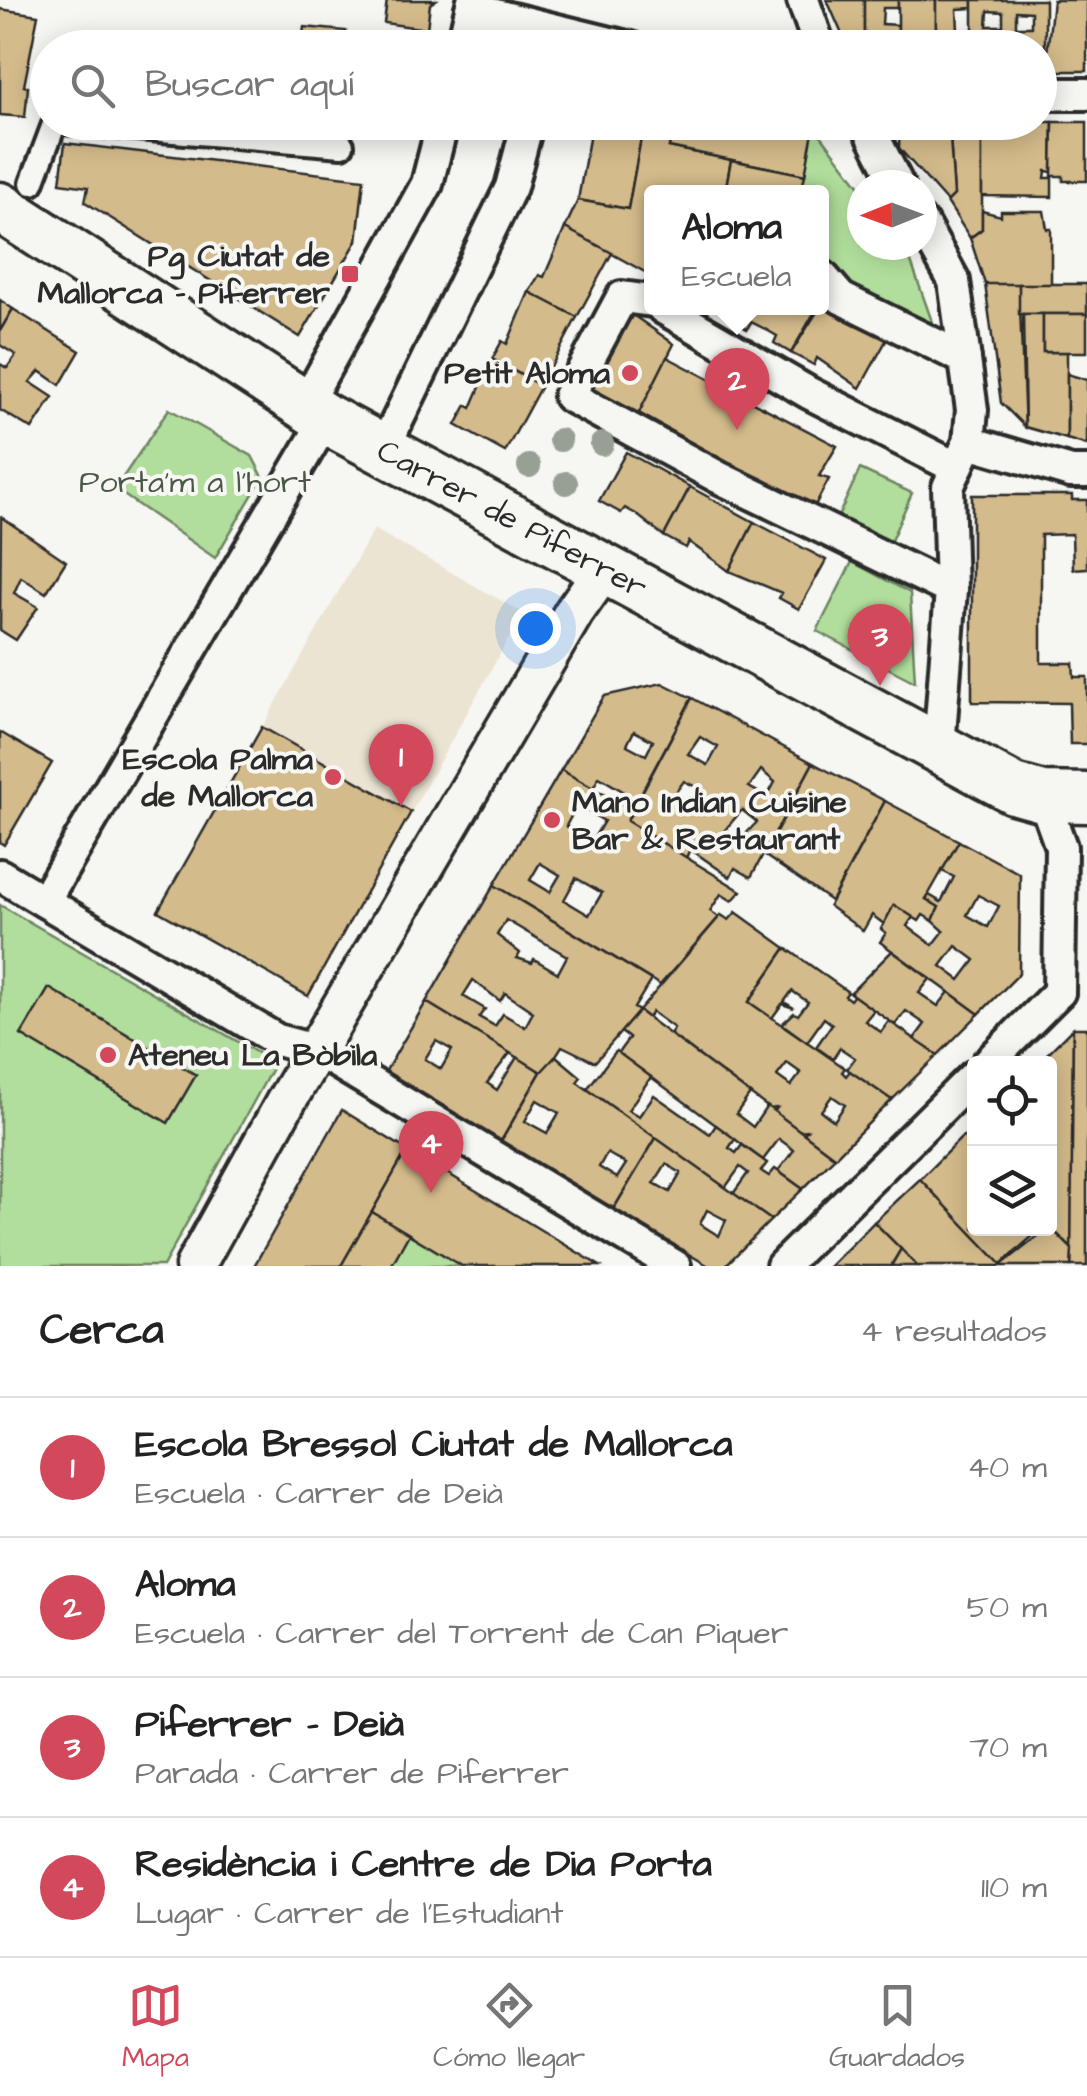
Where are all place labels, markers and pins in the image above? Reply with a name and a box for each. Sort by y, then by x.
place label: Pg Ciutat de Mallorca - Piferrer [38,234,330,316]
marker: Pg Ciutat de Mallorca - Piferrer [339,263,361,285]
pin: 2 [704,348,770,430]
place label: Petit Aloma [444,351,611,396]
marker: Petit Aloma [619,362,641,384]
pin: 3 [848,604,912,686]
pin: 1 [368,724,434,806]
place label: Escola Palma de Mallorca [123,737,314,819]
marker: Escola Palma de Mallorca [322,766,344,788]
place label: Mano Indian Cuisine Bar & Restaurant [572,780,847,862]
marker: Mano Indian Cuisine Bar & Restaurant [541,809,563,831]
place label: Ateneu La Bòbila [128,1033,378,1078]
marker: Ateneu La Bòbila [97,1044,119,1066]
pin: 4 [398,1110,464,1193]

